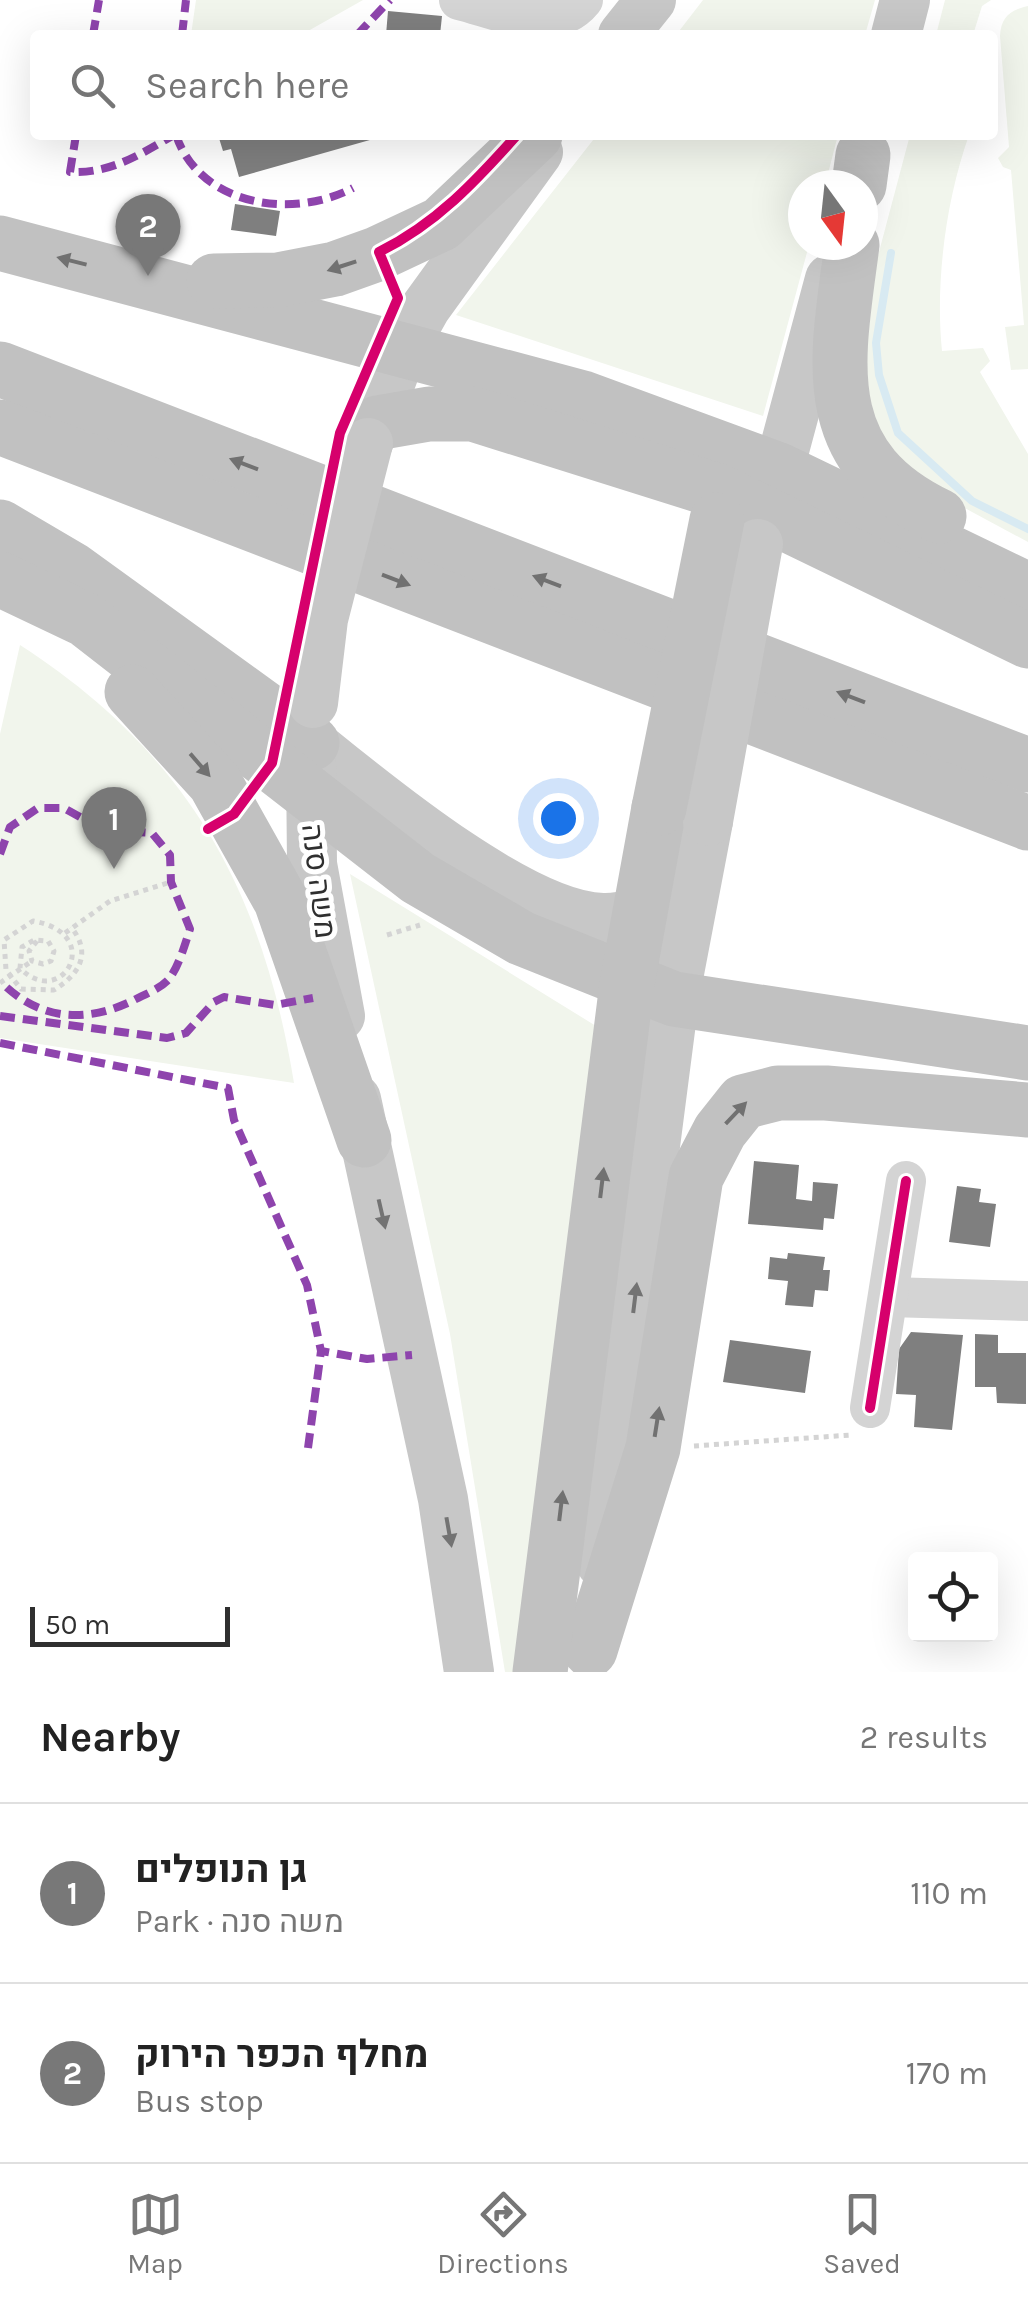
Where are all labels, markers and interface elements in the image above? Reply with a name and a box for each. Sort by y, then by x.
search box [30,30,998,140]
icon: search [65,58,120,113]
text: Search here [145,63,349,108]
north arrow [788,170,878,260]
pin: 2 [116,194,180,276]
one-way arrow [56,253,87,269]
one-way arrow [326,259,356,274]
one-way arrow [229,456,259,471]
one-way arrow [532,572,562,588]
one-way arrow [381,573,411,588]
one-way arrow [835,689,865,705]
one-way arrow [188,752,210,777]
pin: 1 [82,786,146,869]
your location [533,793,584,844]
street label: משה סנה [294,822,344,940]
one-way arrow [725,1101,748,1125]
one-way arrow [594,1167,610,1199]
one-way arrow [375,1199,390,1230]
one-way arrow [627,1281,643,1313]
one-way arrow [650,1406,665,1438]
one-way arrow [553,1489,569,1521]
one-way arrow [442,1516,457,1548]
map controls [908,1552,998,1642]
button: locate [908,1552,998,1642]
scale bar [30,1602,230,1646]
text: 50 m [45,1608,110,1641]
text: Nearby [40,1712,180,1762]
text: 2 results [860,1719,988,1756]
text: גן הנופלים [135,1847,308,1892]
text: 1 [67,1875,78,1912]
text: 110 m [910,1875,988,1912]
text: Park · משה סנה [135,1903,344,1940]
text: מחלף הכפר הירוק [135,2032,428,2077]
text: 2 [63,2055,82,2092]
text: 170 m [906,2055,988,2092]
text: Bus stop [135,2083,264,2120]
tab: Map [127,2187,183,2280]
tab: Directions [437,2187,569,2280]
tab: Saved [823,2187,901,2280]

